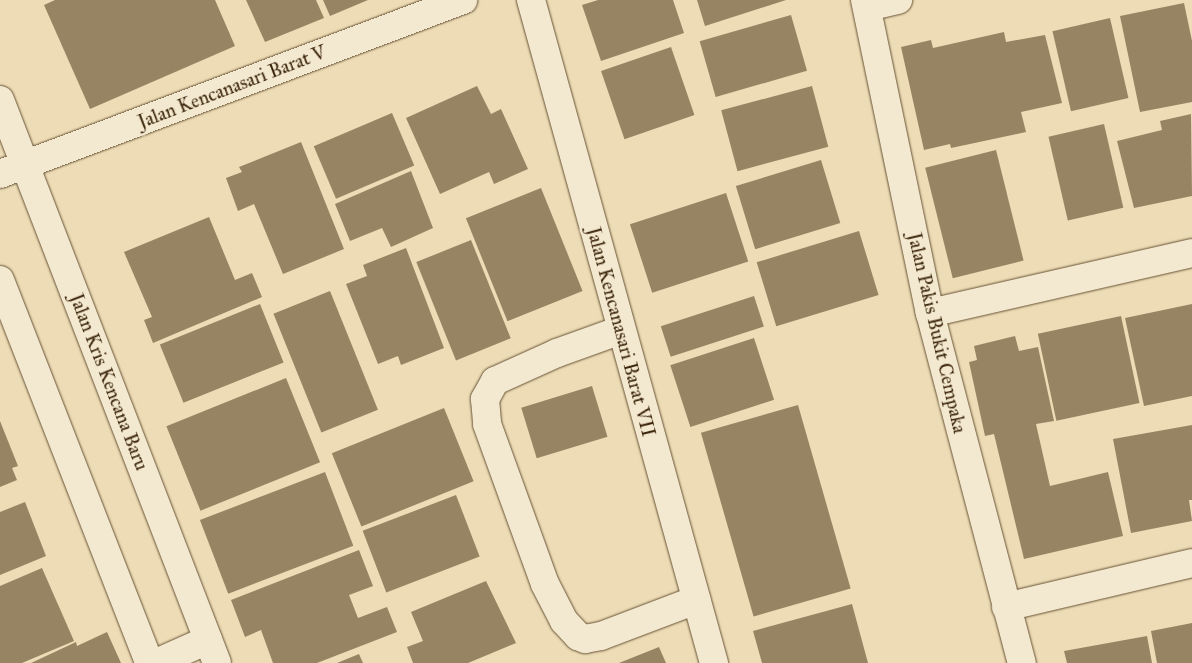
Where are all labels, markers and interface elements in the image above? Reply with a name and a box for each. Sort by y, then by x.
street label: Jalan Kencanasari Barat V [135,41,329,133]
street label: Jalan Kencanasari Barat VII [582,225,660,439]
street label: Jalan Pakis Bukit Cempaka [903,231,971,435]
street label: Jalan Kris Kencana Baru [65,290,153,474]

